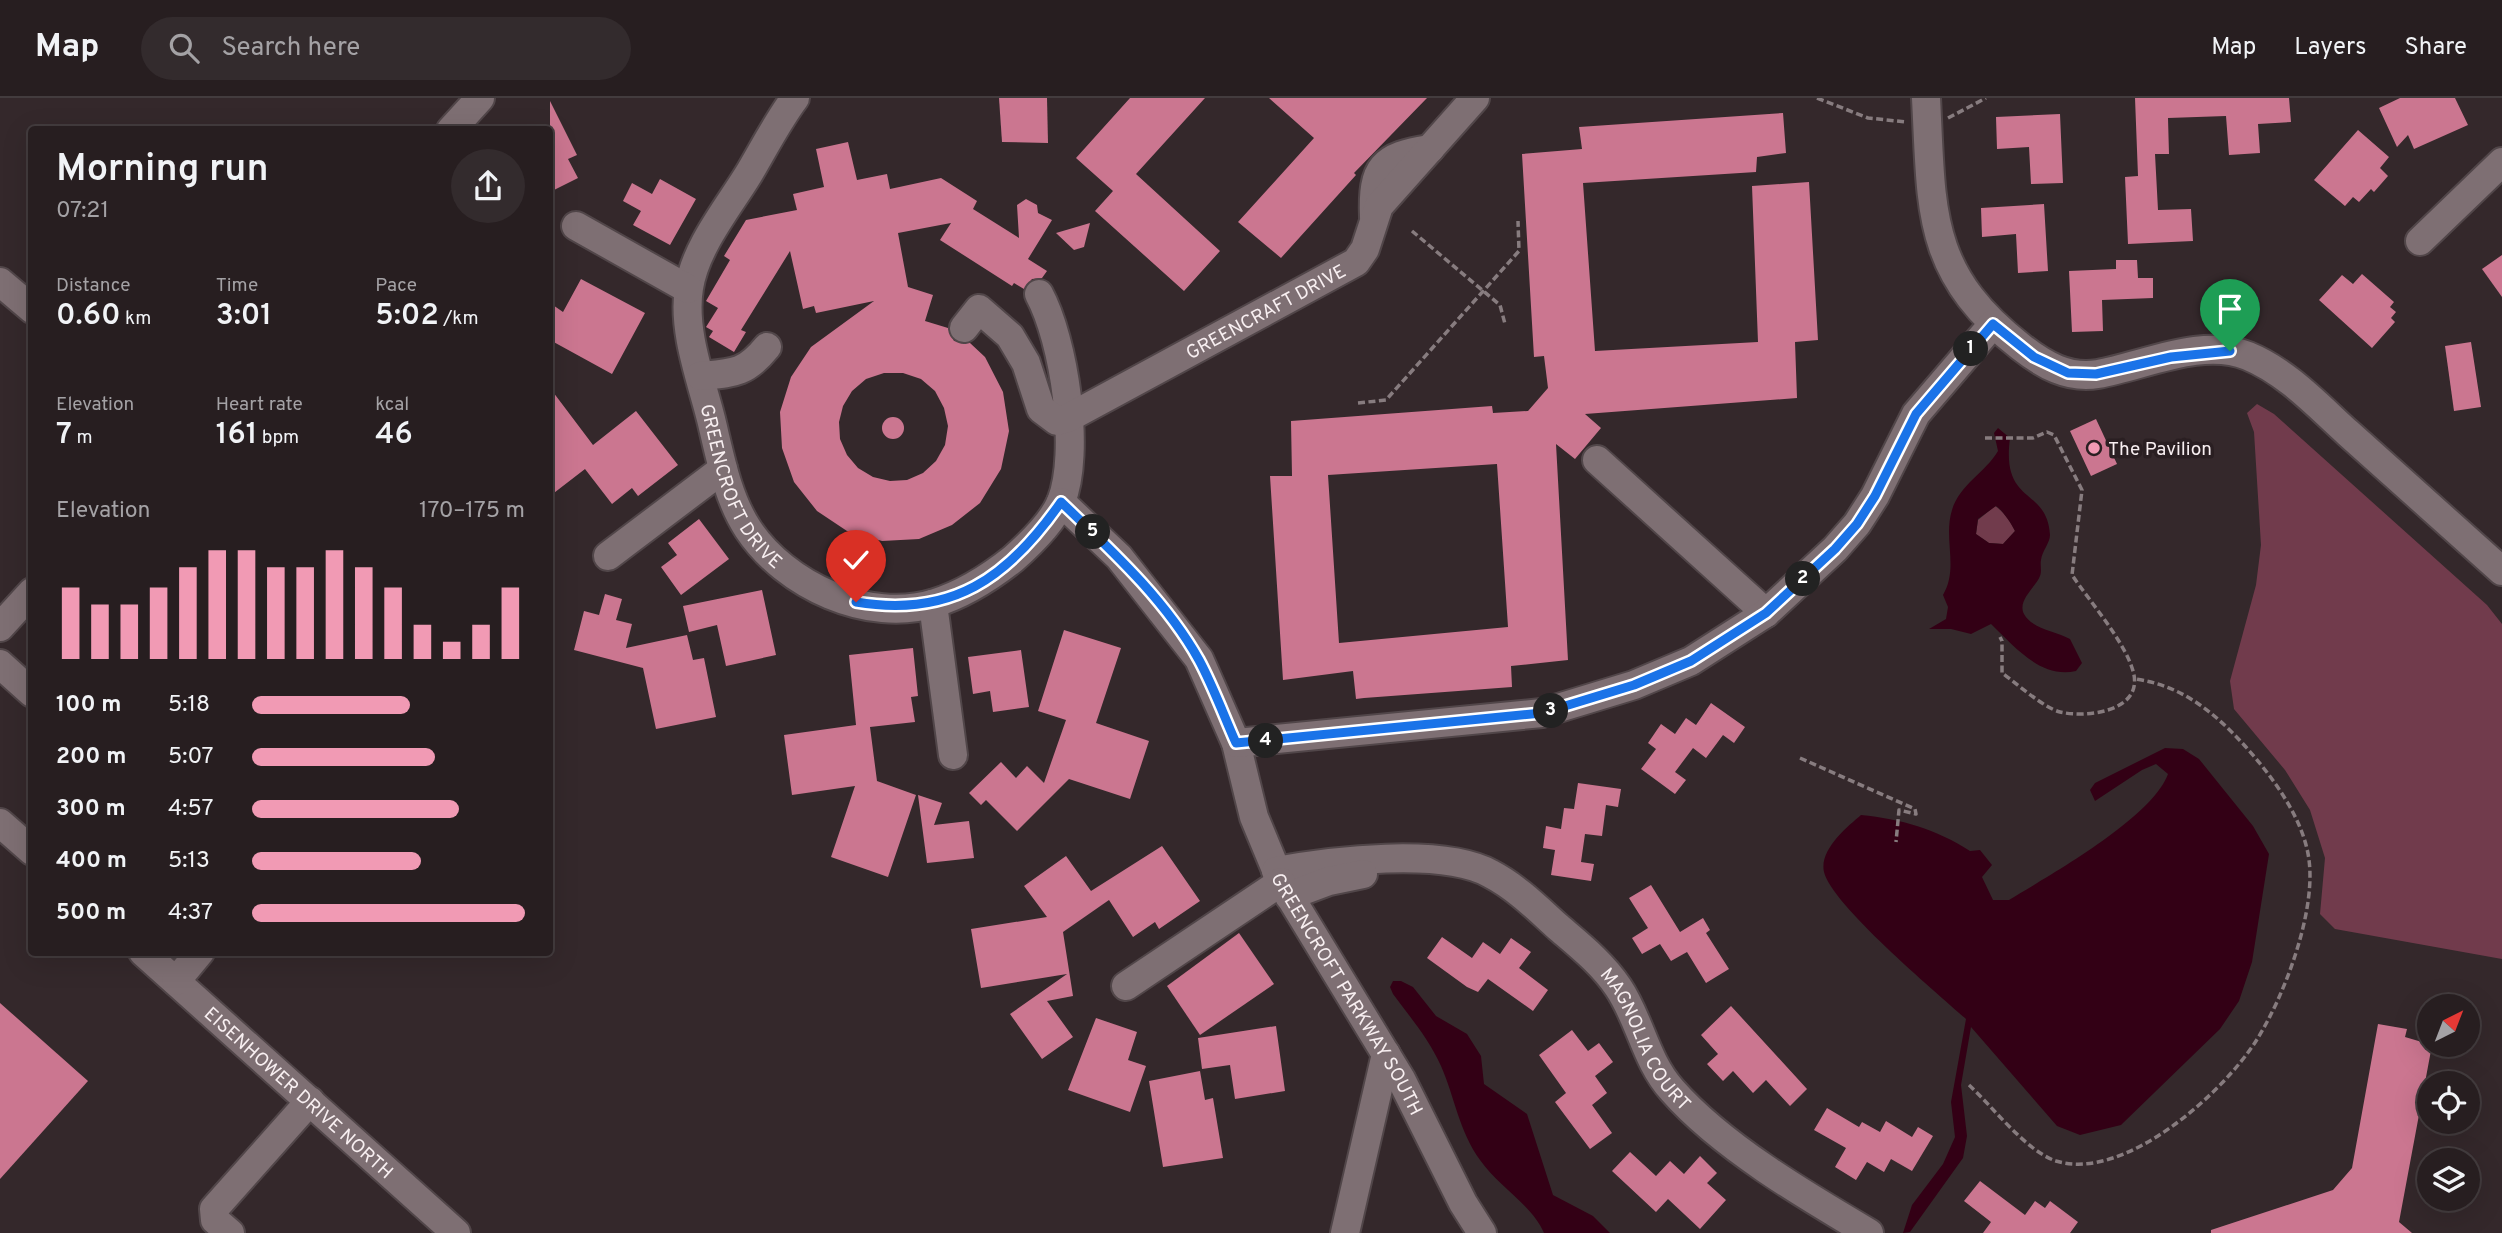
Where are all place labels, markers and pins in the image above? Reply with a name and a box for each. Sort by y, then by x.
pin [2200,279,2260,351]
pin: 1 [1954,331,1988,366]
place label: The Pavilion [2108,438,2212,462]
marker: The Pavilion [2086,440,2102,456]
pin: 5 [1076,514,1110,550]
pin [826,530,886,602]
pin: 2 [1786,561,1820,596]
pin: 3 [1534,694,1568,728]
pin: 4 [1248,724,1284,758]

